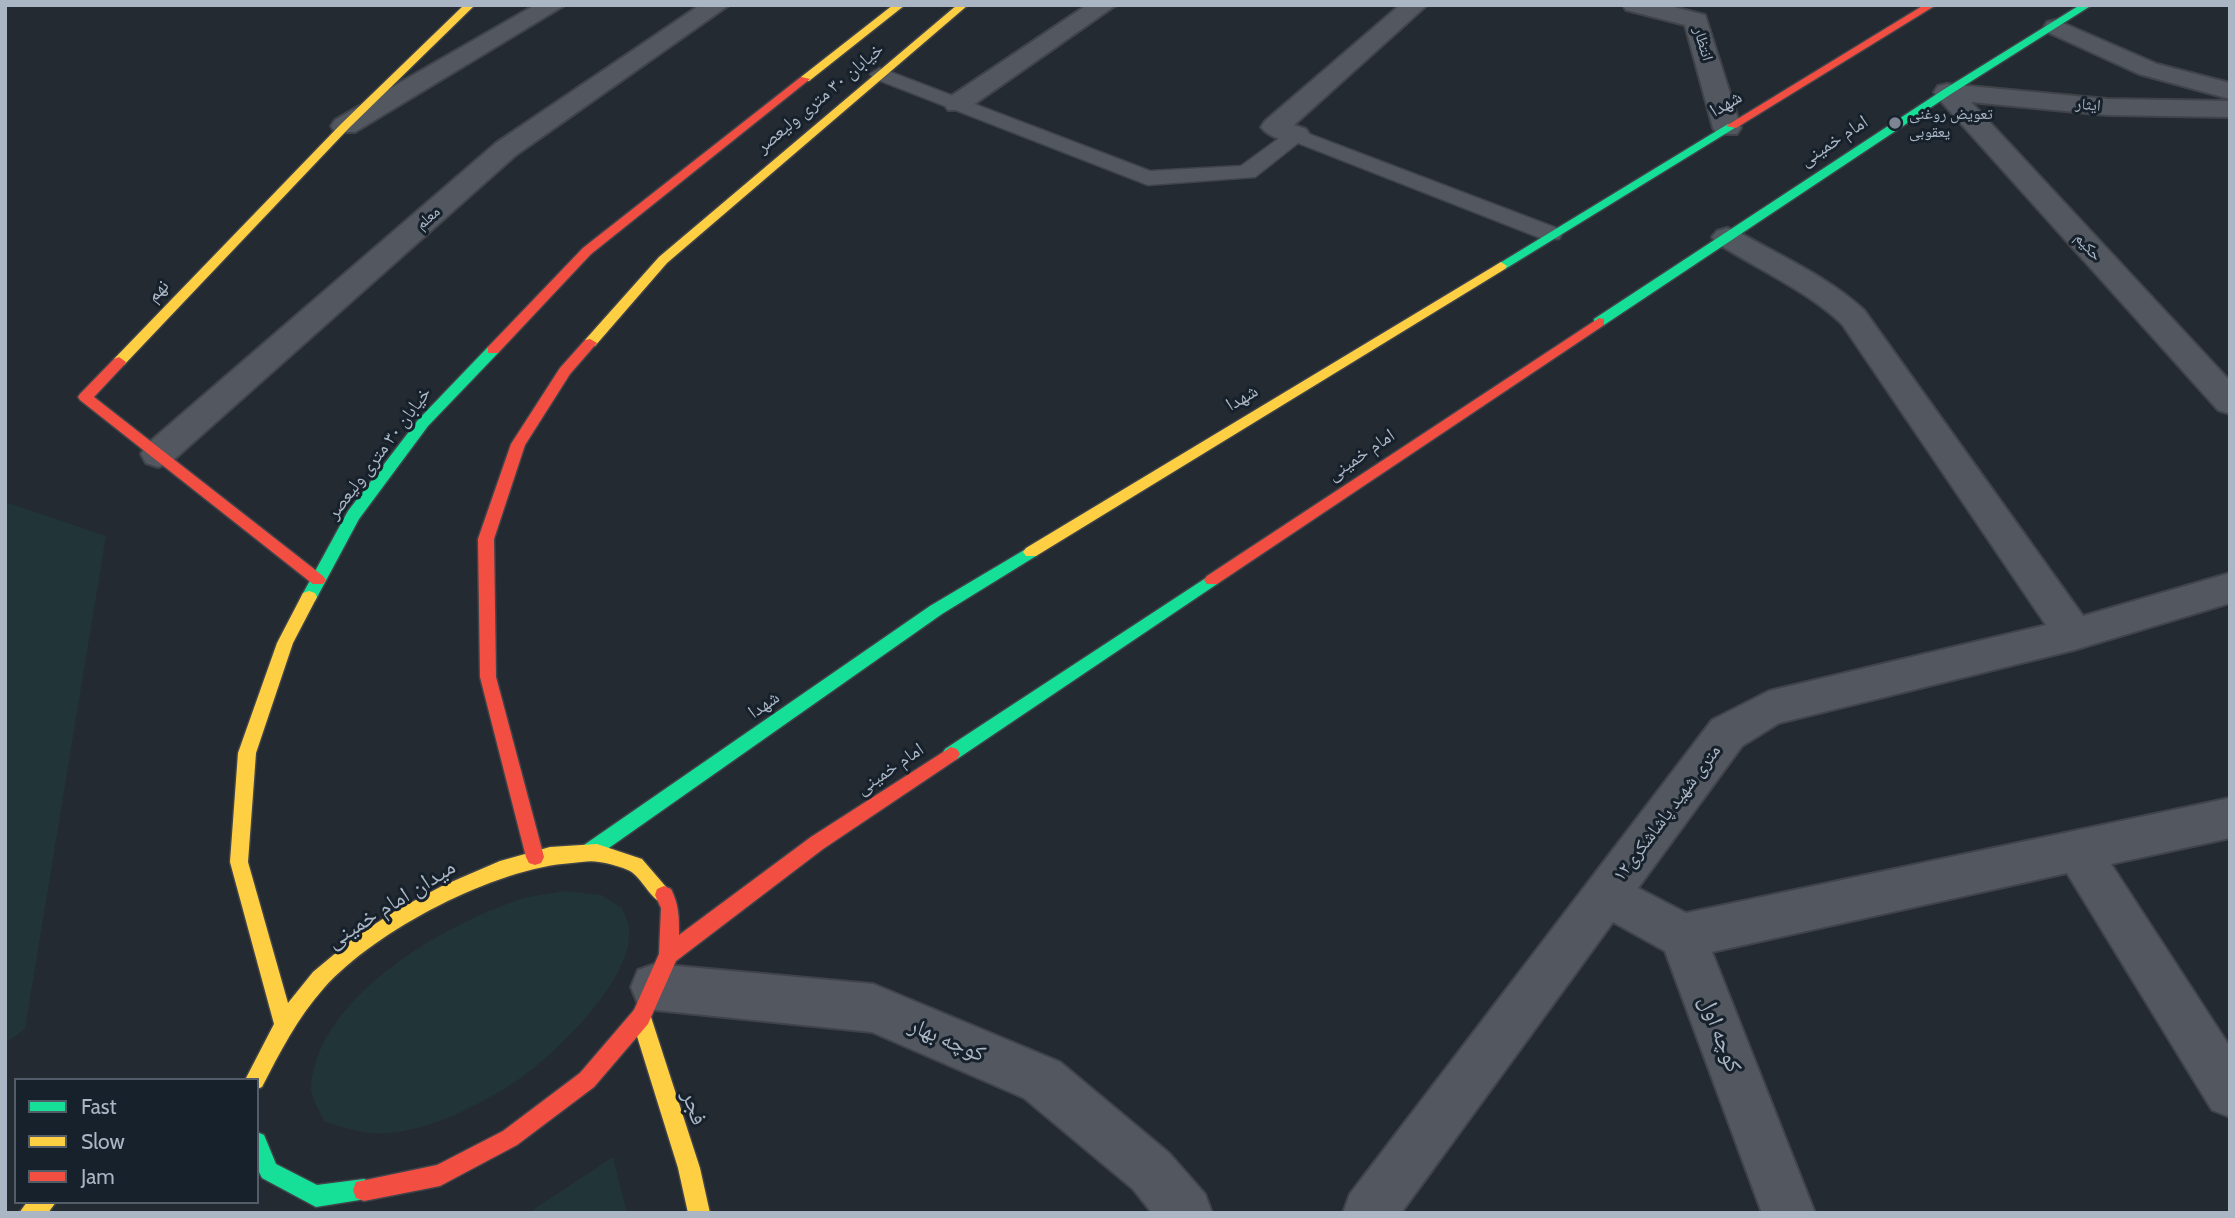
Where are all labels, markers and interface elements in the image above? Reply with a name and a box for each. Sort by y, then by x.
street label: انتظار [1689,25,1717,63]
street label: خیابان ۳۰ متری ولیعصر [751,38,889,158]
street label: شهدا [1706,86,1746,122]
street label: ایثار [2075,94,2101,116]
place label: تعویض روغنی یعقوبی [1909,104,1993,142]
street label: امام خمینی [1796,110,1872,172]
marker: تعویض روغنی یعقوبی [1887,115,1903,131]
street label: معلم [412,202,444,234]
street label: حکیم [2070,229,2106,265]
street label: نهم [142,275,174,307]
street label: شهدا [1222,380,1262,416]
street label: خیابان ۳۰ متری ولیعصر [322,382,436,524]
street label: امام خمینی [1323,424,1399,486]
street label: شهدا [744,686,784,724]
street label: امام خمینی [852,738,928,800]
street label: ۱۲متری شهید پاشاشکری [1608,740,1726,886]
street label: میدان امام خمینی [321,853,461,955]
street label: کوچه اول [1693,992,1747,1076]
street label: کوچه بهار [905,1012,989,1068]
legend [14,1078,259,1204]
street label: فجر [676,1087,712,1129]
text: Fast [81,1094,117,1119]
text: Slow [81,1129,125,1154]
text: Jam [81,1164,115,1189]

